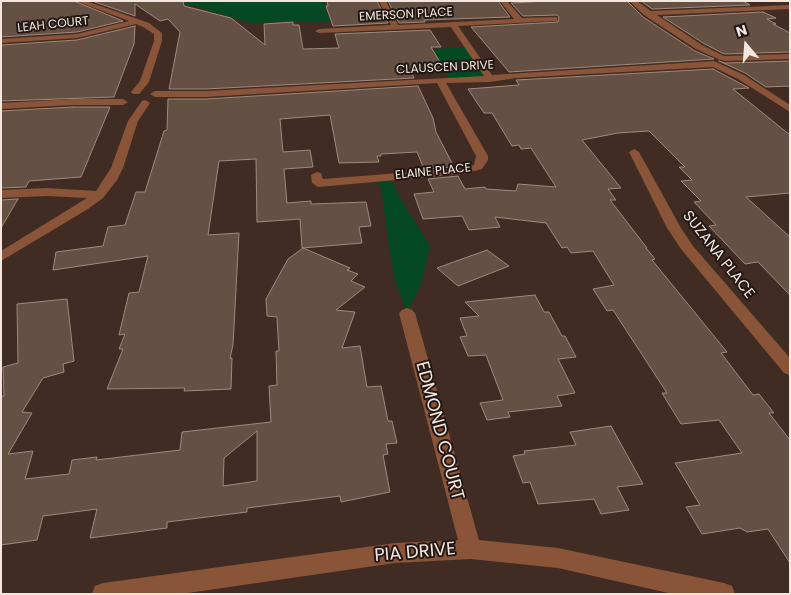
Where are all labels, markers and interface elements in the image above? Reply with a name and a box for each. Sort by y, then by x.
street label: EMERSON PLACE [359,5,453,25]
street label: LEAH COURT [17,14,89,36]
north arrow [721,20,771,70]
text: N [733,20,749,42]
street label: CLAUSCEN DRIVE [396,58,494,78]
street label: ELAINE PLACE [395,161,471,183]
street label: SUZANA PLACE [678,208,758,302]
street label: EDMOND COURT [410,359,468,503]
street label: PIA DRIVE [374,539,456,567]

